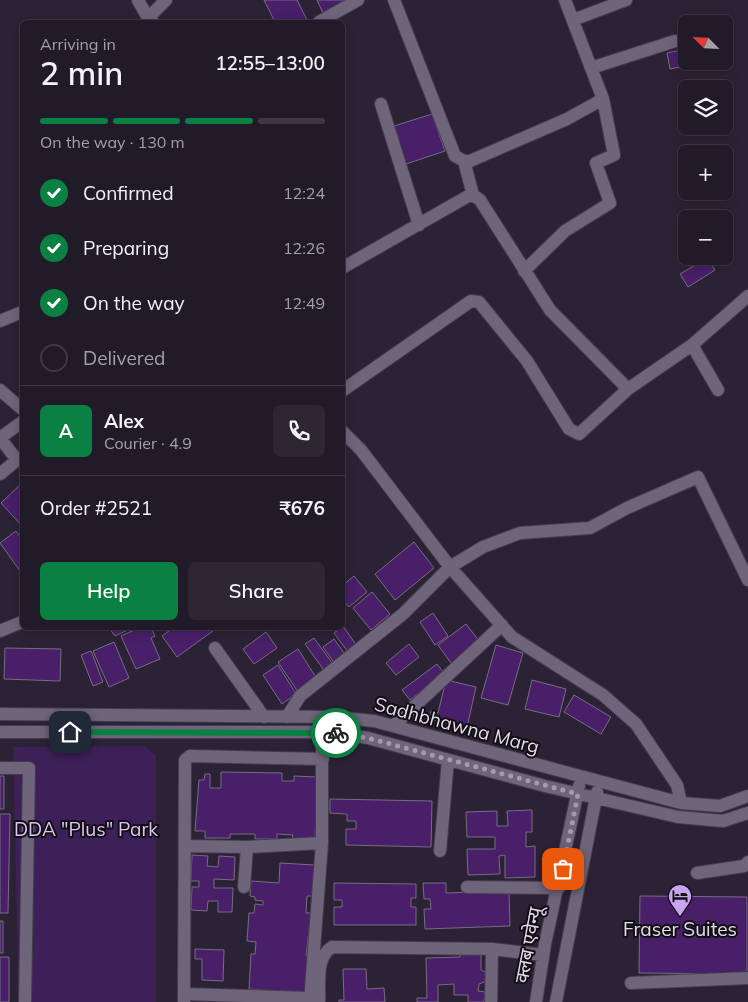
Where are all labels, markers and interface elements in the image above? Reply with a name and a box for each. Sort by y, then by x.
north arrow [678,15,732,70]
map controls [678,15,733,265]
text: Arriving in [40,34,116,54]
text: 12:55–13:00 [215,51,325,75]
text: 2 min [40,53,123,93]
button: layers [678,80,733,135]
text: On the way · 130 m [40,132,185,152]
button: + [678,145,733,200]
icon: check [40,179,68,207]
text: Confirmed [83,181,174,205]
text: 12:24 [283,183,325,203]
button: − [678,210,733,265]
icon: check [40,234,68,262]
text: Preparing [83,236,169,260]
text: 12:26 [283,238,325,258]
icon: check [40,289,68,317]
text: On the way [83,291,185,315]
text: 12:49 [283,293,325,313]
text: Delivered [83,346,165,370]
button: phone [273,405,325,457]
text: Alex [104,409,144,433]
text: A [59,419,73,443]
text: Courier · 4.9 [104,433,192,453]
text: Order #2521 [40,496,152,520]
text: ₹676 [279,496,325,520]
button: Help [40,562,178,620]
button: Share [188,562,325,620]
street label: Sadhbhawna Marg [372,691,542,759]
courier [311,708,361,758]
pin [49,711,91,753]
icon: home [56,718,84,746]
icon: bike [322,719,350,747]
park label: DDA "Plus" Park [14,817,158,841]
pin [542,848,584,890]
icon: bag [549,855,577,883]
hotel icon: Fraser Suites [667,883,693,917]
street label: क्लब एवेन्यू [509,902,549,985]
place label: Fraser Suites [623,917,737,941]

